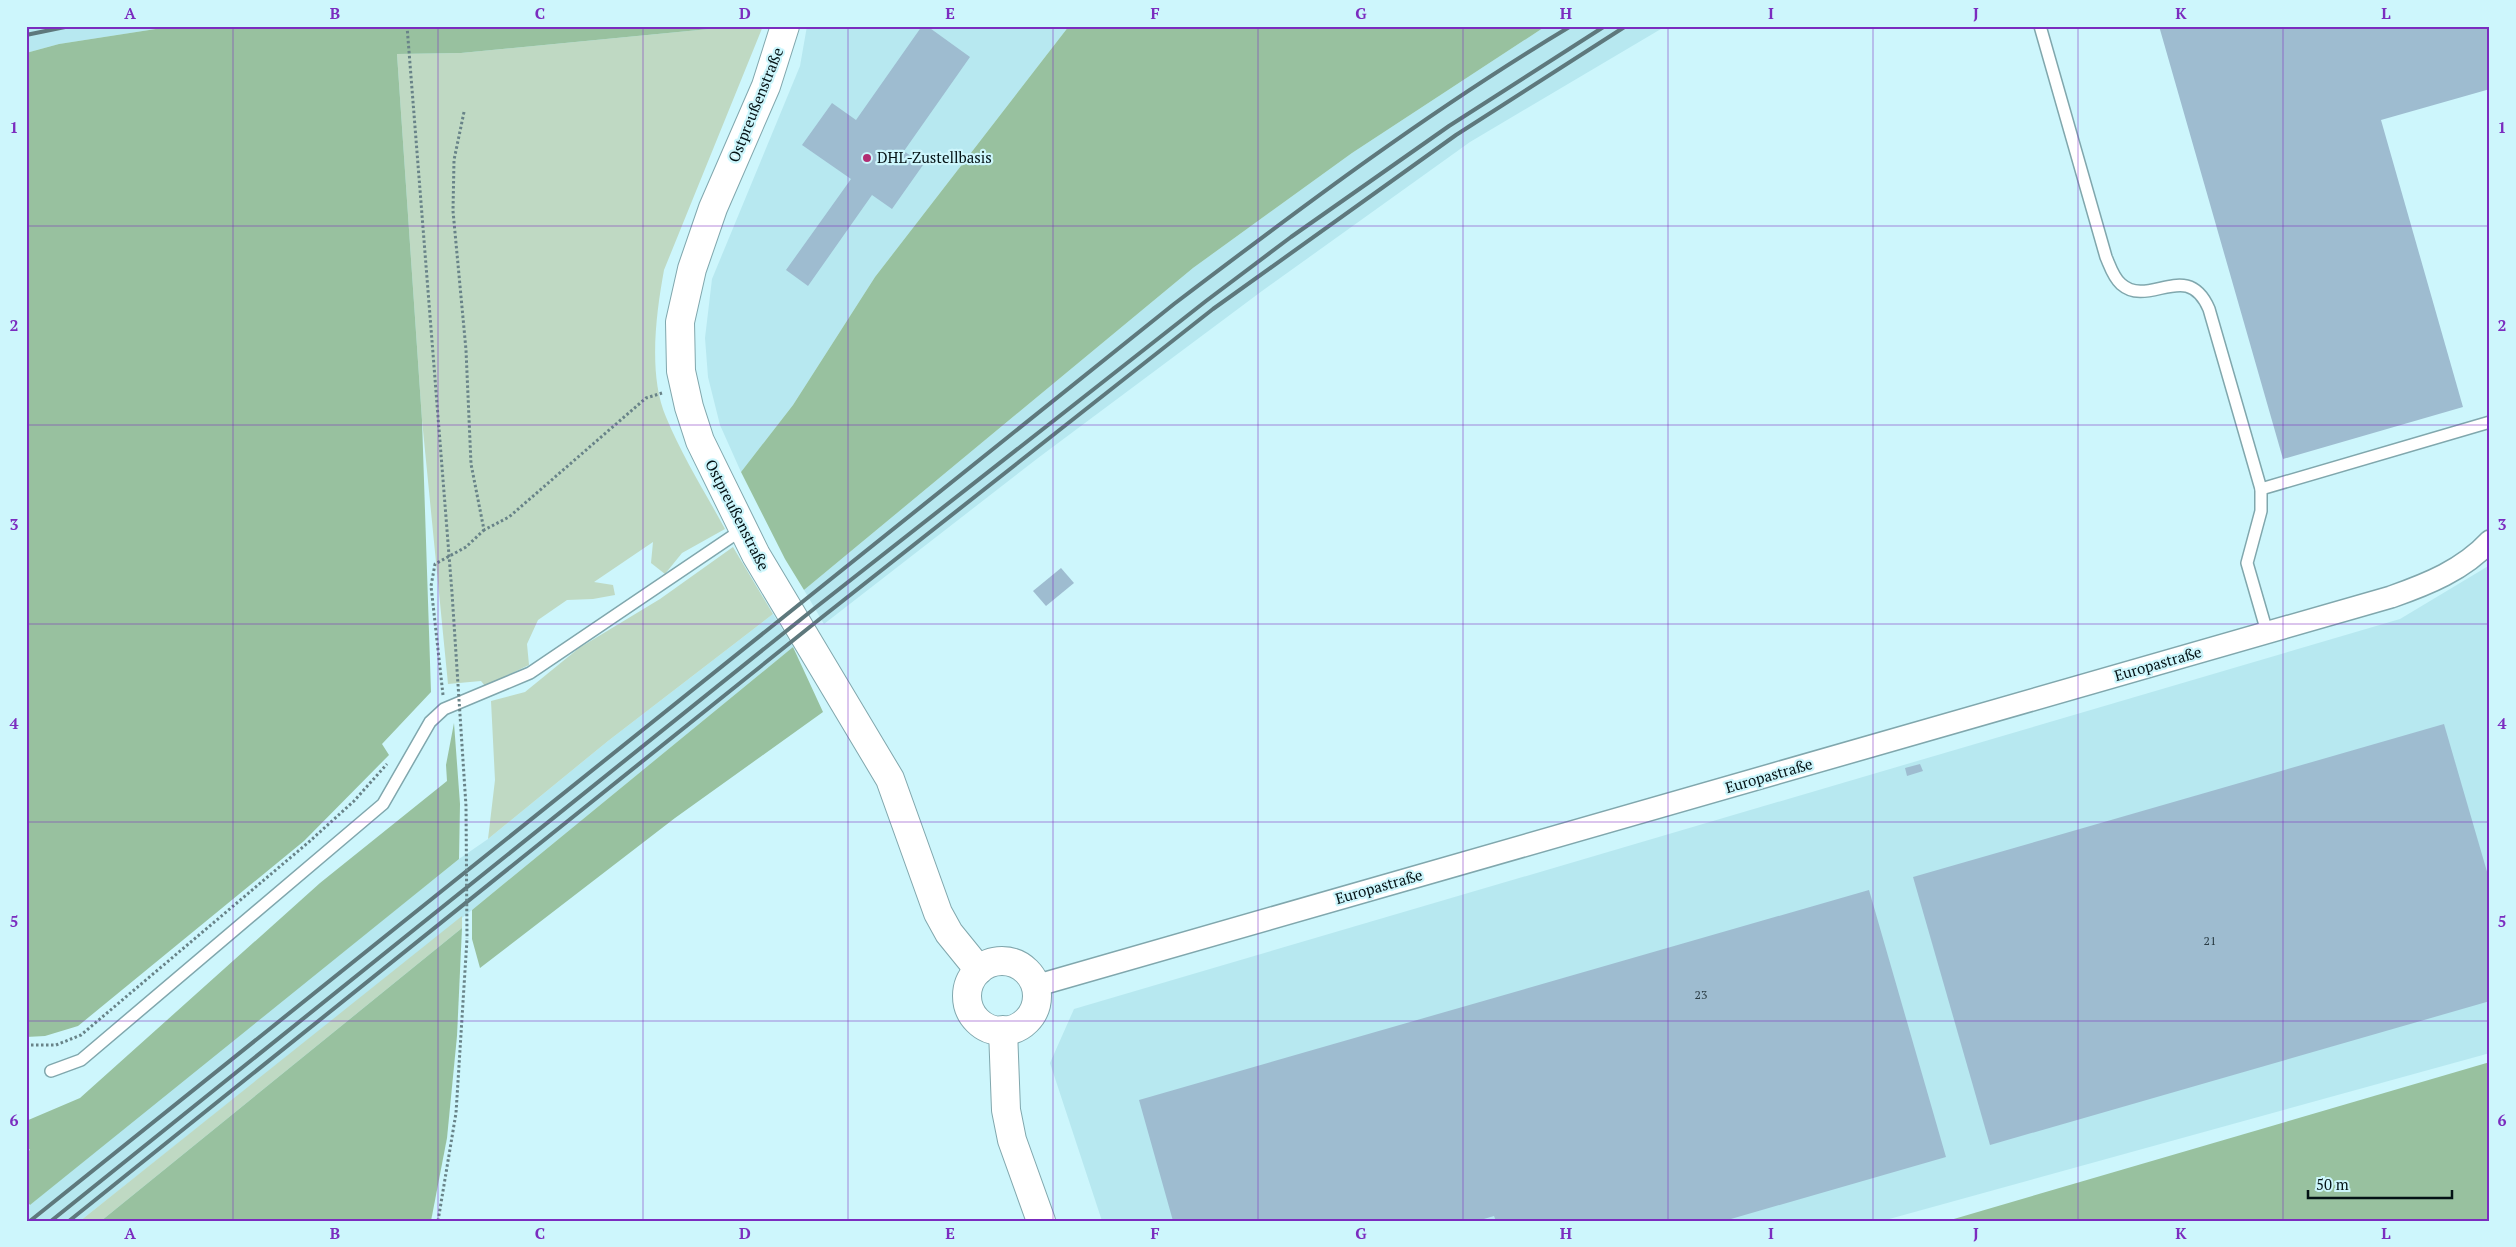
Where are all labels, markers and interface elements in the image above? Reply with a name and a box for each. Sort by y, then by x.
text: A [124,2,136,24]
text: B [330,2,340,24]
text: C [535,2,545,24]
text: D [739,2,751,24]
text: E [945,2,955,24]
text: F [1150,2,1160,24]
text: G [1355,2,1367,24]
text: H [1560,2,1572,24]
text: I [1768,2,1774,24]
text: J [1973,2,1979,24]
text: K [2175,2,2187,24]
text: L [2381,2,2391,24]
street label: Ostpreußenstraße [723,44,787,165]
text: 1 [9,116,19,138]
text: 1 [2497,116,2507,138]
place label: DHL-Zustellbasis [877,147,992,167]
marker: DHL-Zustellbasis [861,152,873,164]
text: 2 [9,314,19,336]
text: 2 [2497,314,2507,336]
street label: Ostpreußenstraße [701,456,775,573]
text: 3 [9,513,19,535]
text: 3 [2497,513,2507,535]
street label: Europastraße [2112,641,2204,685]
text: 4 [9,712,19,734]
text: 4 [2497,712,2507,734]
street label: Europastraße [1723,753,1815,797]
street label: Europastraße [1333,864,1425,908]
text: 5 [9,910,19,932]
text: 5 [2497,910,2507,932]
house number: 21 [2204,933,2216,948]
house number: 23 [1695,987,1707,1002]
text: 6 [9,1109,19,1131]
text: 6 [2497,1109,2507,1131]
scale bar [2308,1167,2452,1199]
text: 50 m [2316,1174,2349,1194]
text: A [124,1222,136,1244]
text: B [330,1222,340,1244]
text: C [535,1222,545,1244]
text: D [739,1222,751,1244]
text: E [945,1222,955,1244]
text: F [1150,1222,1160,1244]
text: G [1355,1222,1367,1244]
text: H [1560,1222,1572,1244]
text: I [1768,1222,1774,1244]
text: J [1973,1222,1979,1244]
text: K [2175,1222,2187,1244]
text: L [2381,1222,2391,1244]

